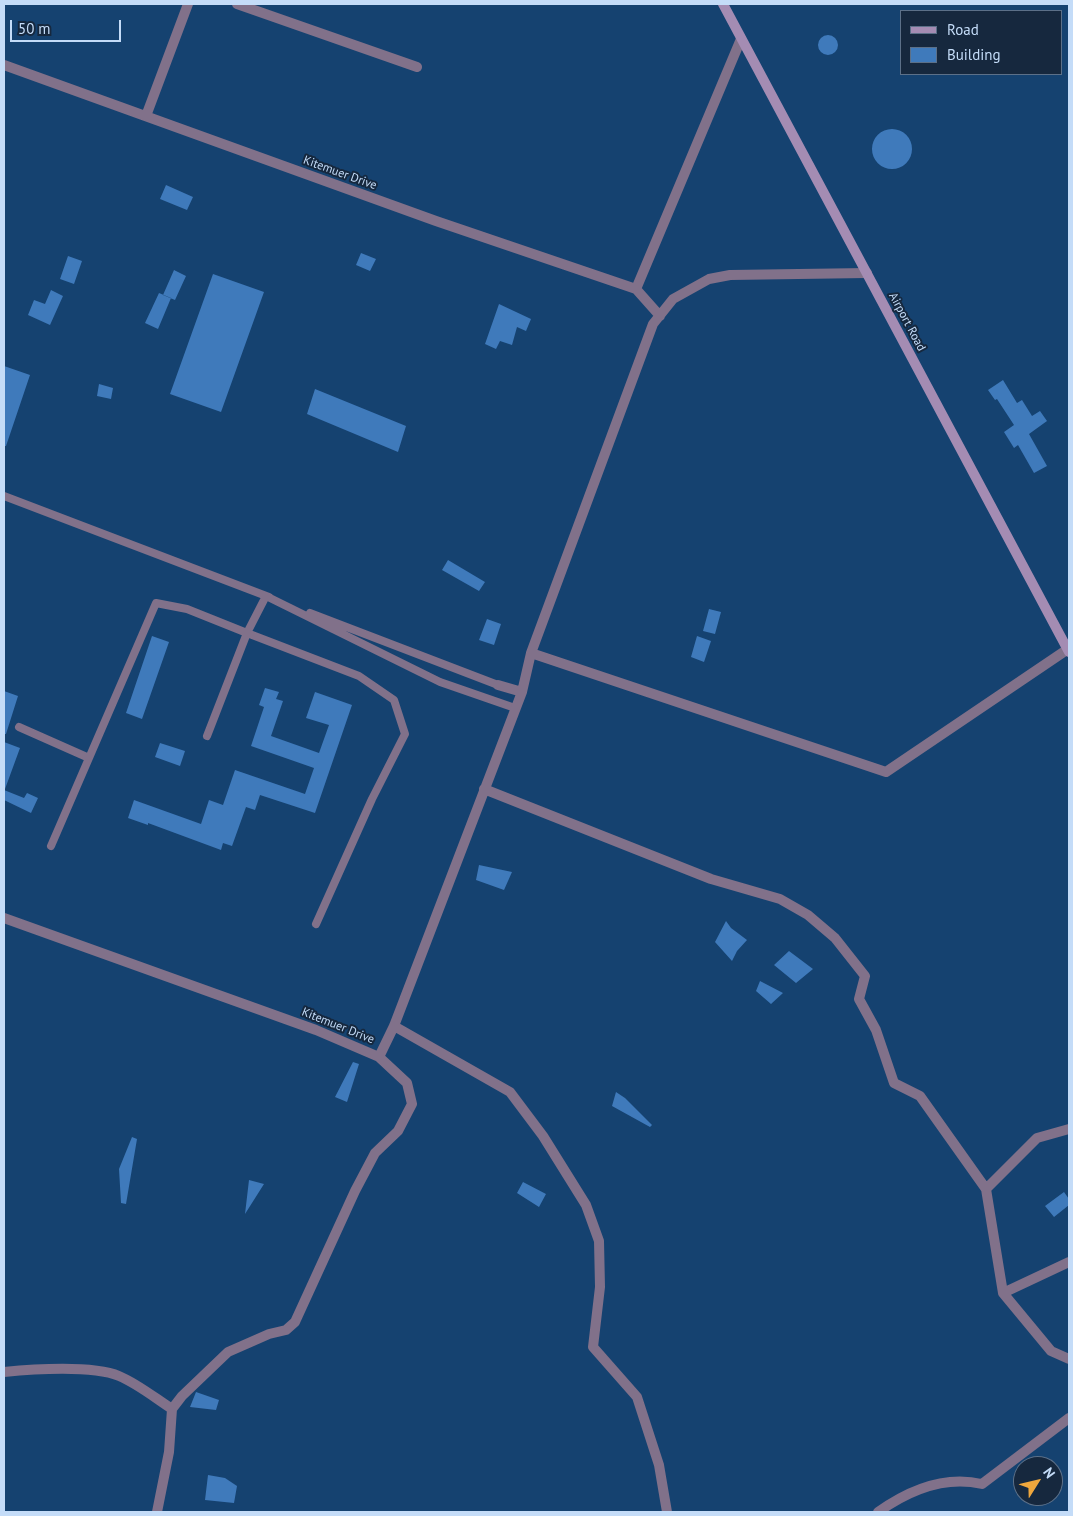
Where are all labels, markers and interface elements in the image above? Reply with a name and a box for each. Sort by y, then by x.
scale bar [12,10,124,42]
legend [900,10,1063,75]
text: 50 m [18,19,51,38]
text: Road [947,20,979,39]
text: Building [947,45,1001,64]
street label: Kitemuer Drive [301,153,379,193]
street label: Airport Road [886,290,928,354]
street label: Kitemuer Drive [300,1005,376,1047]
north arrow [1013,1456,1063,1506]
text: N [1039,1464,1059,1482]

